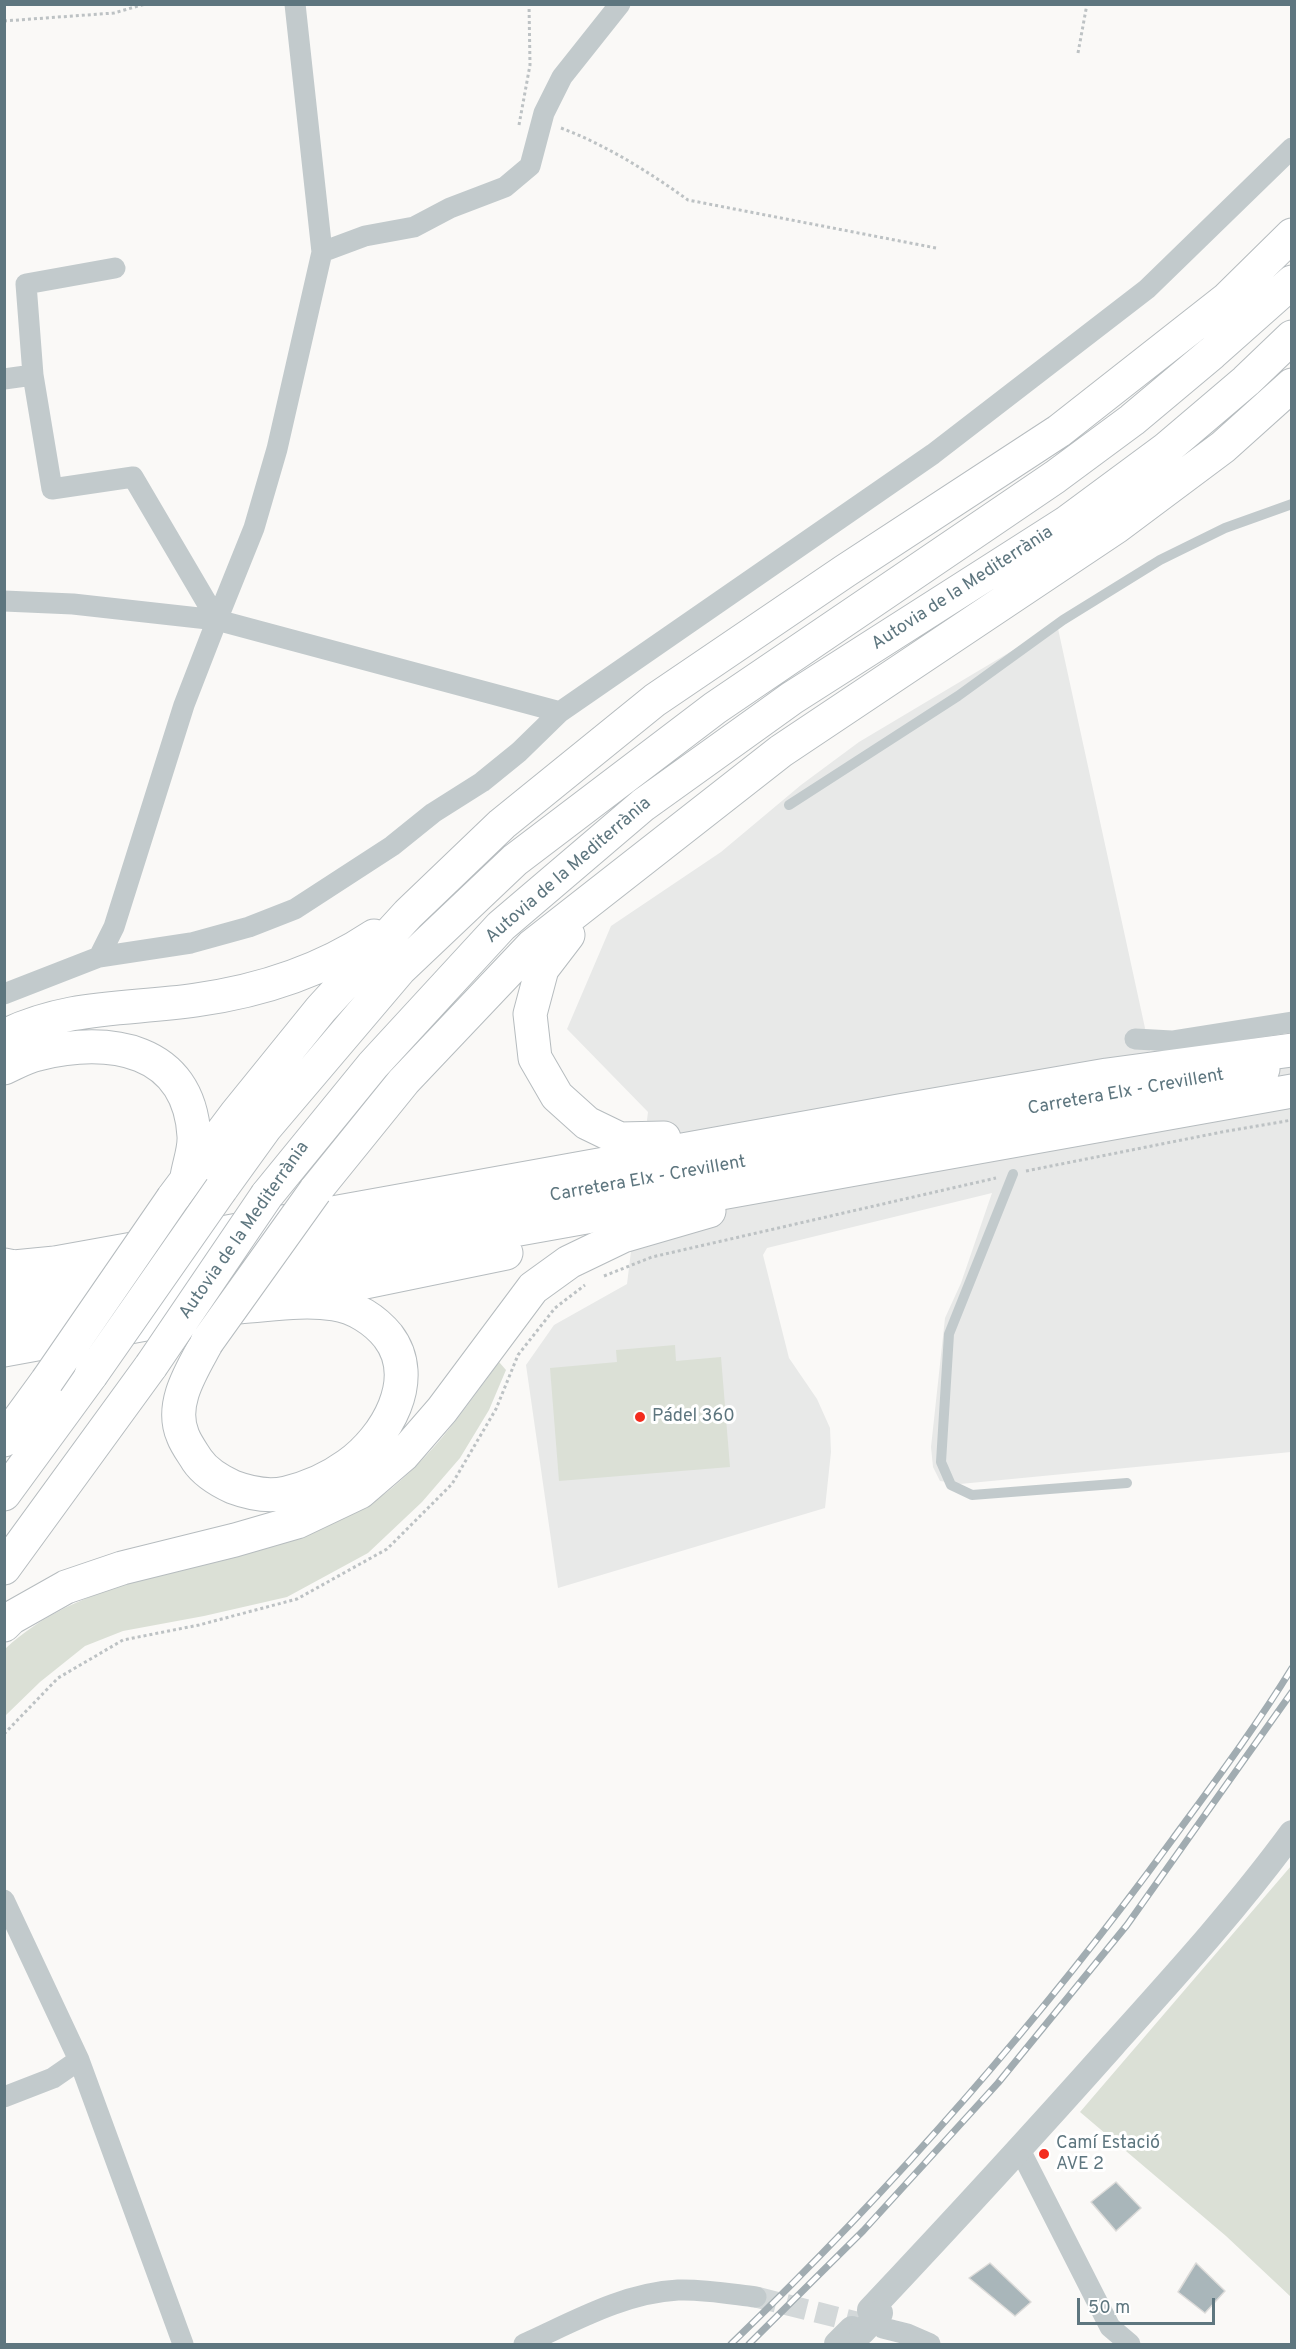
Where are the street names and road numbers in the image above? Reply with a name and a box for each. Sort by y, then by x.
street label: Autovia de la Mediterrània [868,522,1058,656]
street label: Autovia de la Mediterrània [482,793,656,949]
street label: Carretera Elx - Crevillent [1026,1065,1226,1121]
street label: Autovia de la Mediterrània [175,1138,315,1324]
street label: Carretera Elx - Crevillent [548,1152,748,1208]

